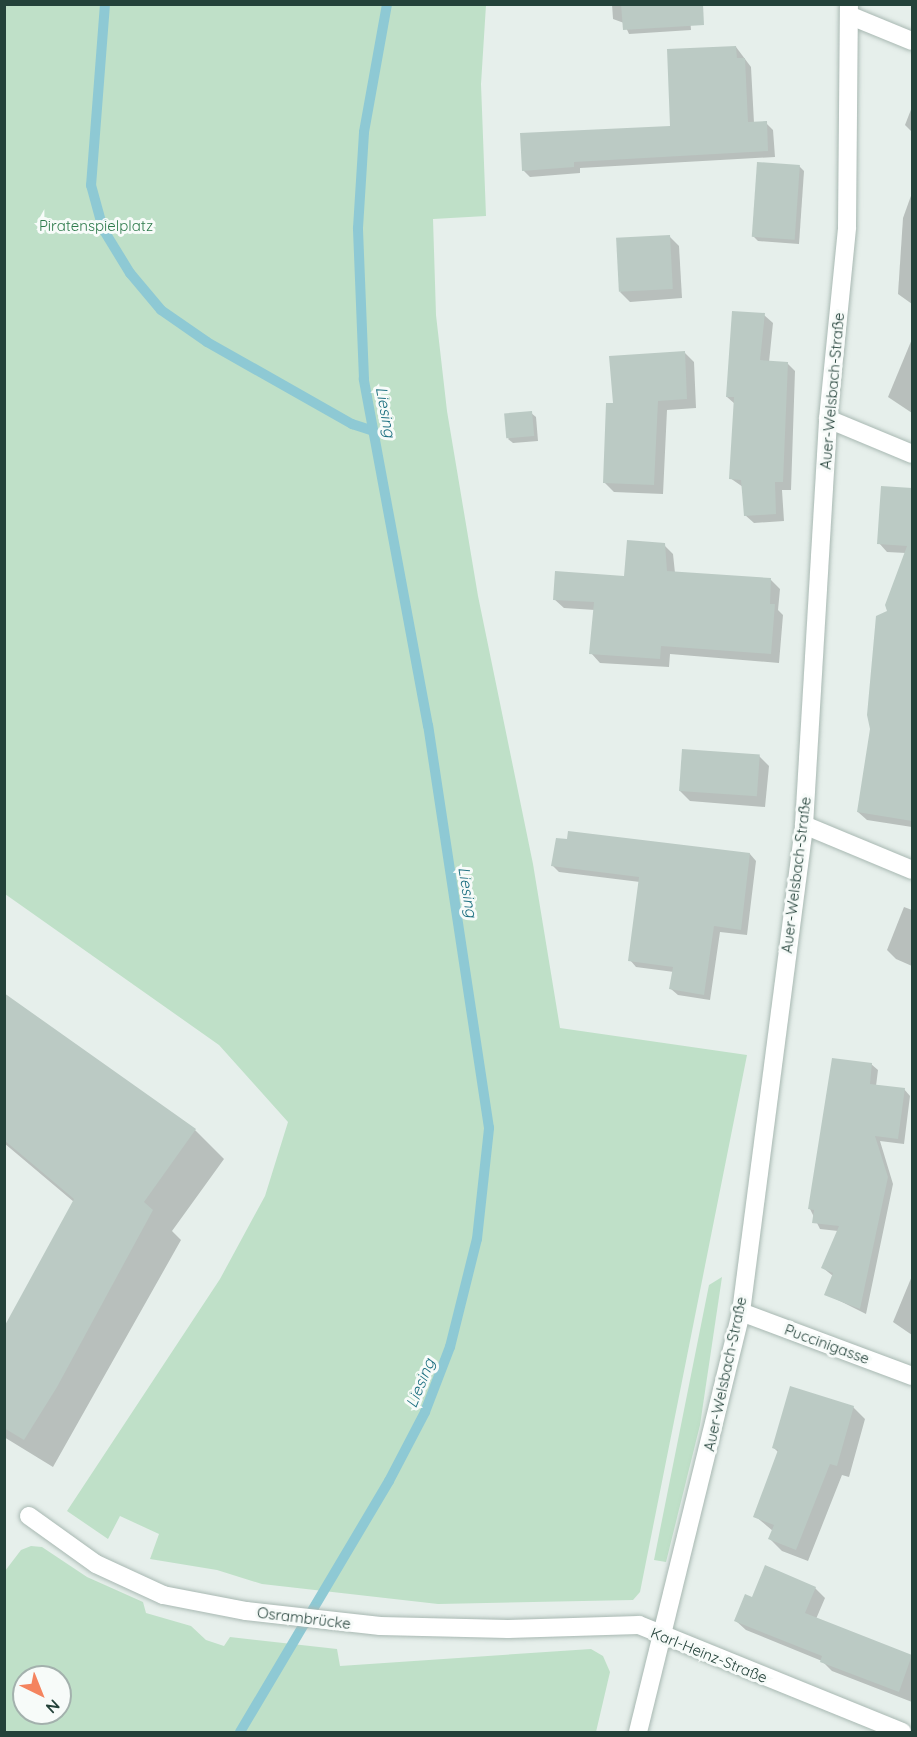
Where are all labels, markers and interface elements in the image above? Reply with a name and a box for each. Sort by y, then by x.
park label: Piratenspielplatz [39,217,153,235]
street label: Auer-Welsbach-Straße [816,312,848,470]
water label: Liesing [372,385,400,439]
street label: Auer-Welsbach-Straße [777,796,815,954]
water label: Liesing [455,865,481,919]
street label: Auer-Welsbach-Straße [700,1295,750,1453]
street label: Puccinigasse [782,1320,872,1368]
water label: Liesing [402,1356,438,1410]
street label: Osrambrücke [256,1603,352,1633]
street label: Karl-Heinz-Straße [648,1623,770,1687]
north arrow [12,1665,72,1725]
text: N [42,1695,64,1718]

